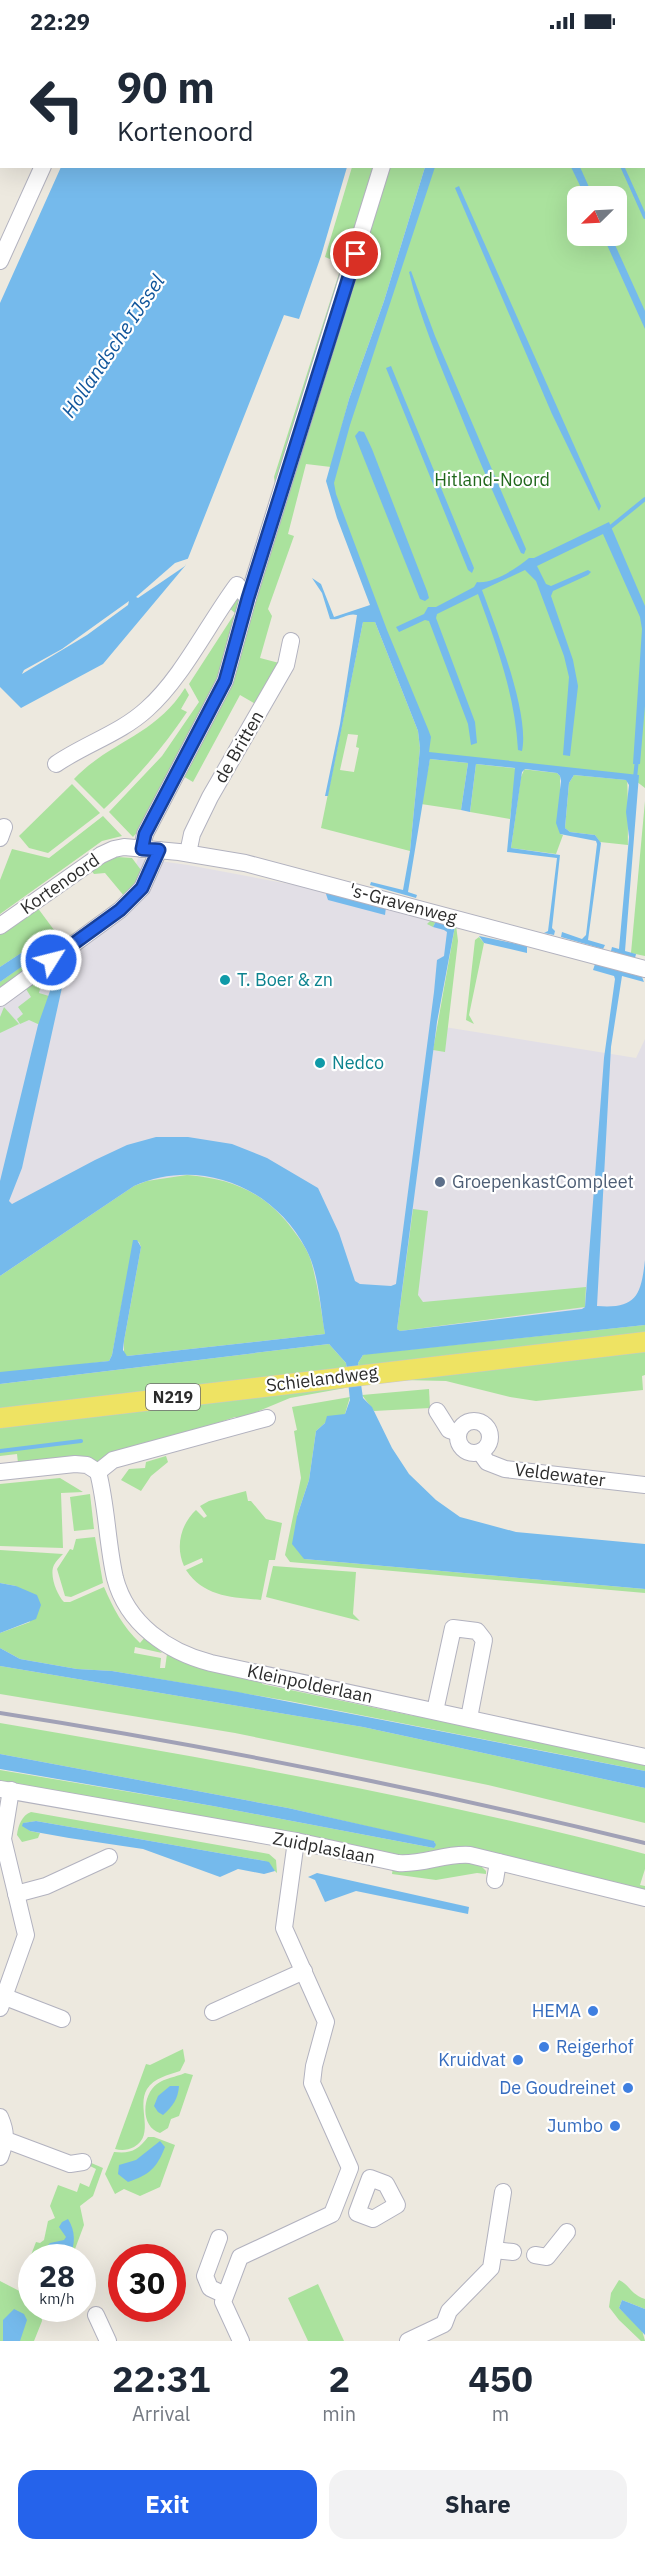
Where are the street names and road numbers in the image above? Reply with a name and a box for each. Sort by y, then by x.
street label: de Britten [209,706,269,787]
street label: Kortenoord [16,848,104,919]
street label: 's-Gravenweg [347,878,460,929]
street label: Schielandweg [265,1360,380,1397]
road number: N219 [146,1384,200,1410]
street label: Veldewater [513,1458,607,1492]
street label: Kleinpolderlaan [245,1659,375,1708]
street label: Zuidplaslaan [271,1826,377,1869]

